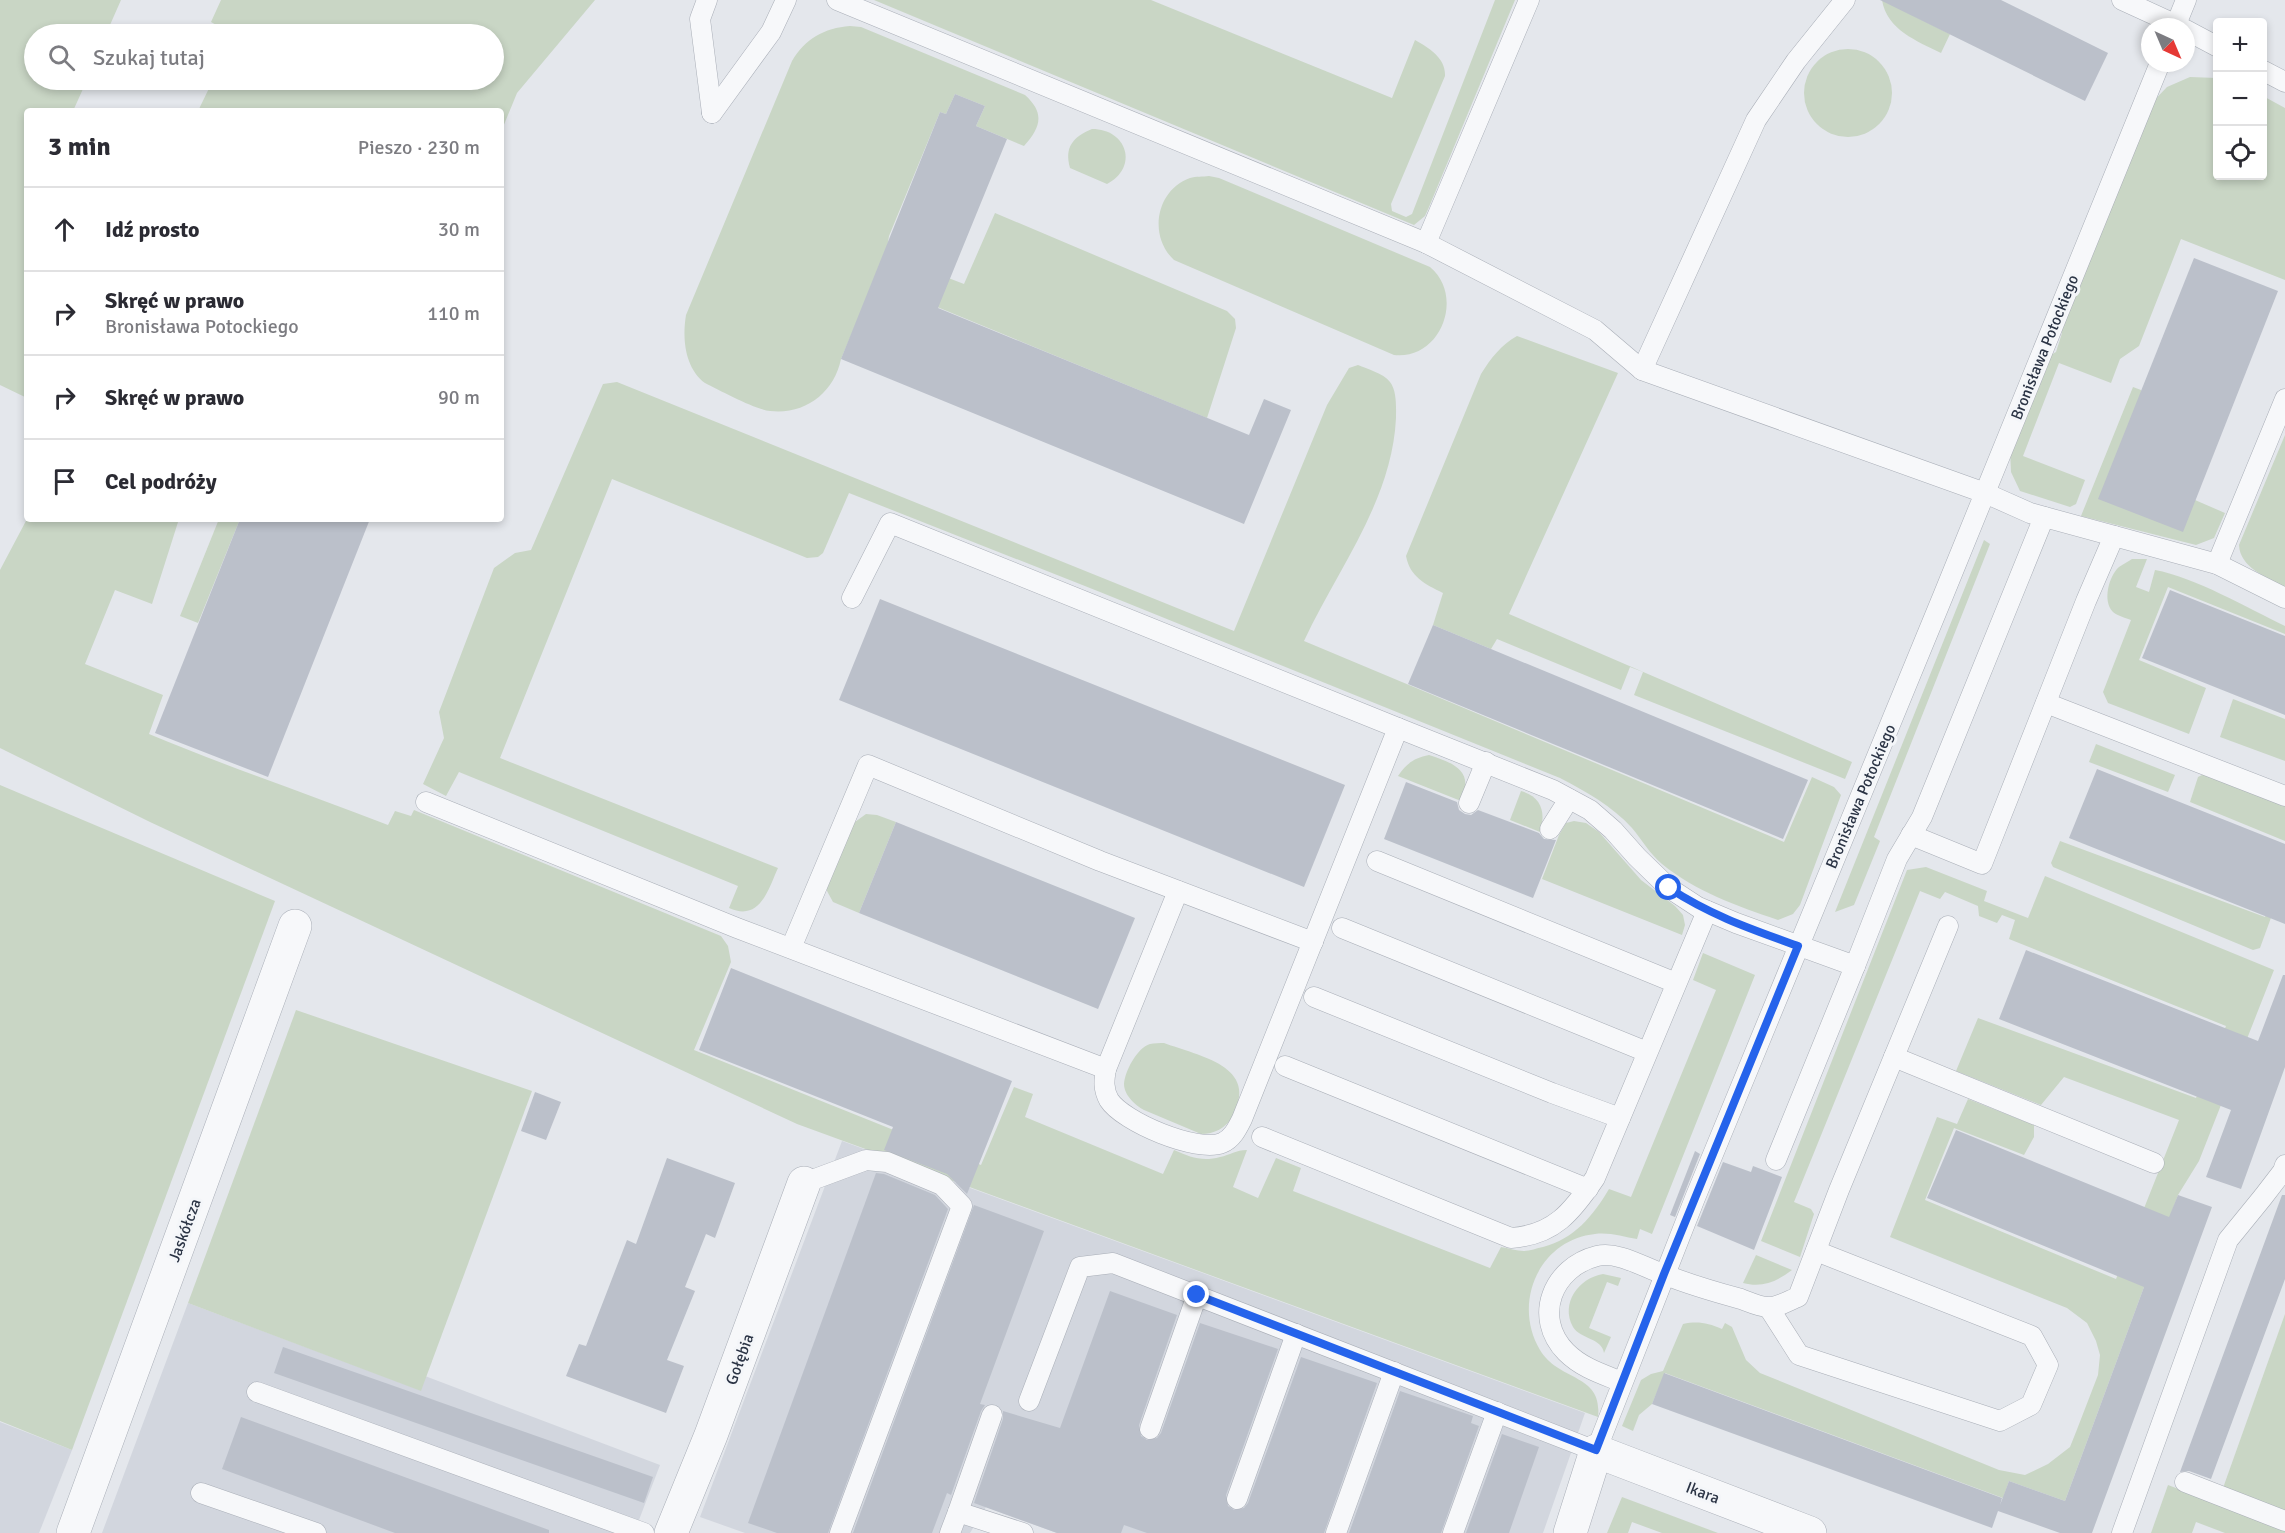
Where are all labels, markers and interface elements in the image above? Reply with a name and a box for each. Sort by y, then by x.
north arrow [2141,18,2195,72]
map controls [2213,18,2267,180]
button: + [2213,18,2267,72]
search box [24,24,504,90]
icon: search [45,41,78,74]
text: Szukaj tutaj [93,44,205,71]
button: − [2213,72,2267,126]
button: locate [2213,126,2267,180]
text: 3 min [48,131,111,163]
text: Pieszo · 230 m [358,135,480,160]
icon: ahead [48,213,81,246]
text: Idź prosto [105,216,200,243]
text: 30 m [438,217,480,242]
street label: Bronisława Potockiego [2007,272,2083,423]
text: Skręć w prawo [105,287,244,314]
icon: right [48,297,81,330]
text: 110 m [427,301,480,326]
text: Bronisława Potockiego [105,314,299,339]
icon: right [48,381,81,414]
text: Skręć w prawo [105,384,244,411]
text: 90 m [438,385,480,410]
icon: arrive [48,465,81,498]
text: Cel podróży [105,468,217,495]
street label: Bronisława Potockiego [1821,721,1900,872]
route start [1655,874,1681,900]
street label: Jaskółcza [164,1196,206,1265]
route end [1183,1281,1209,1307]
street label: Gołębia [722,1331,758,1388]
street label: Ikara [1683,1477,1722,1508]

